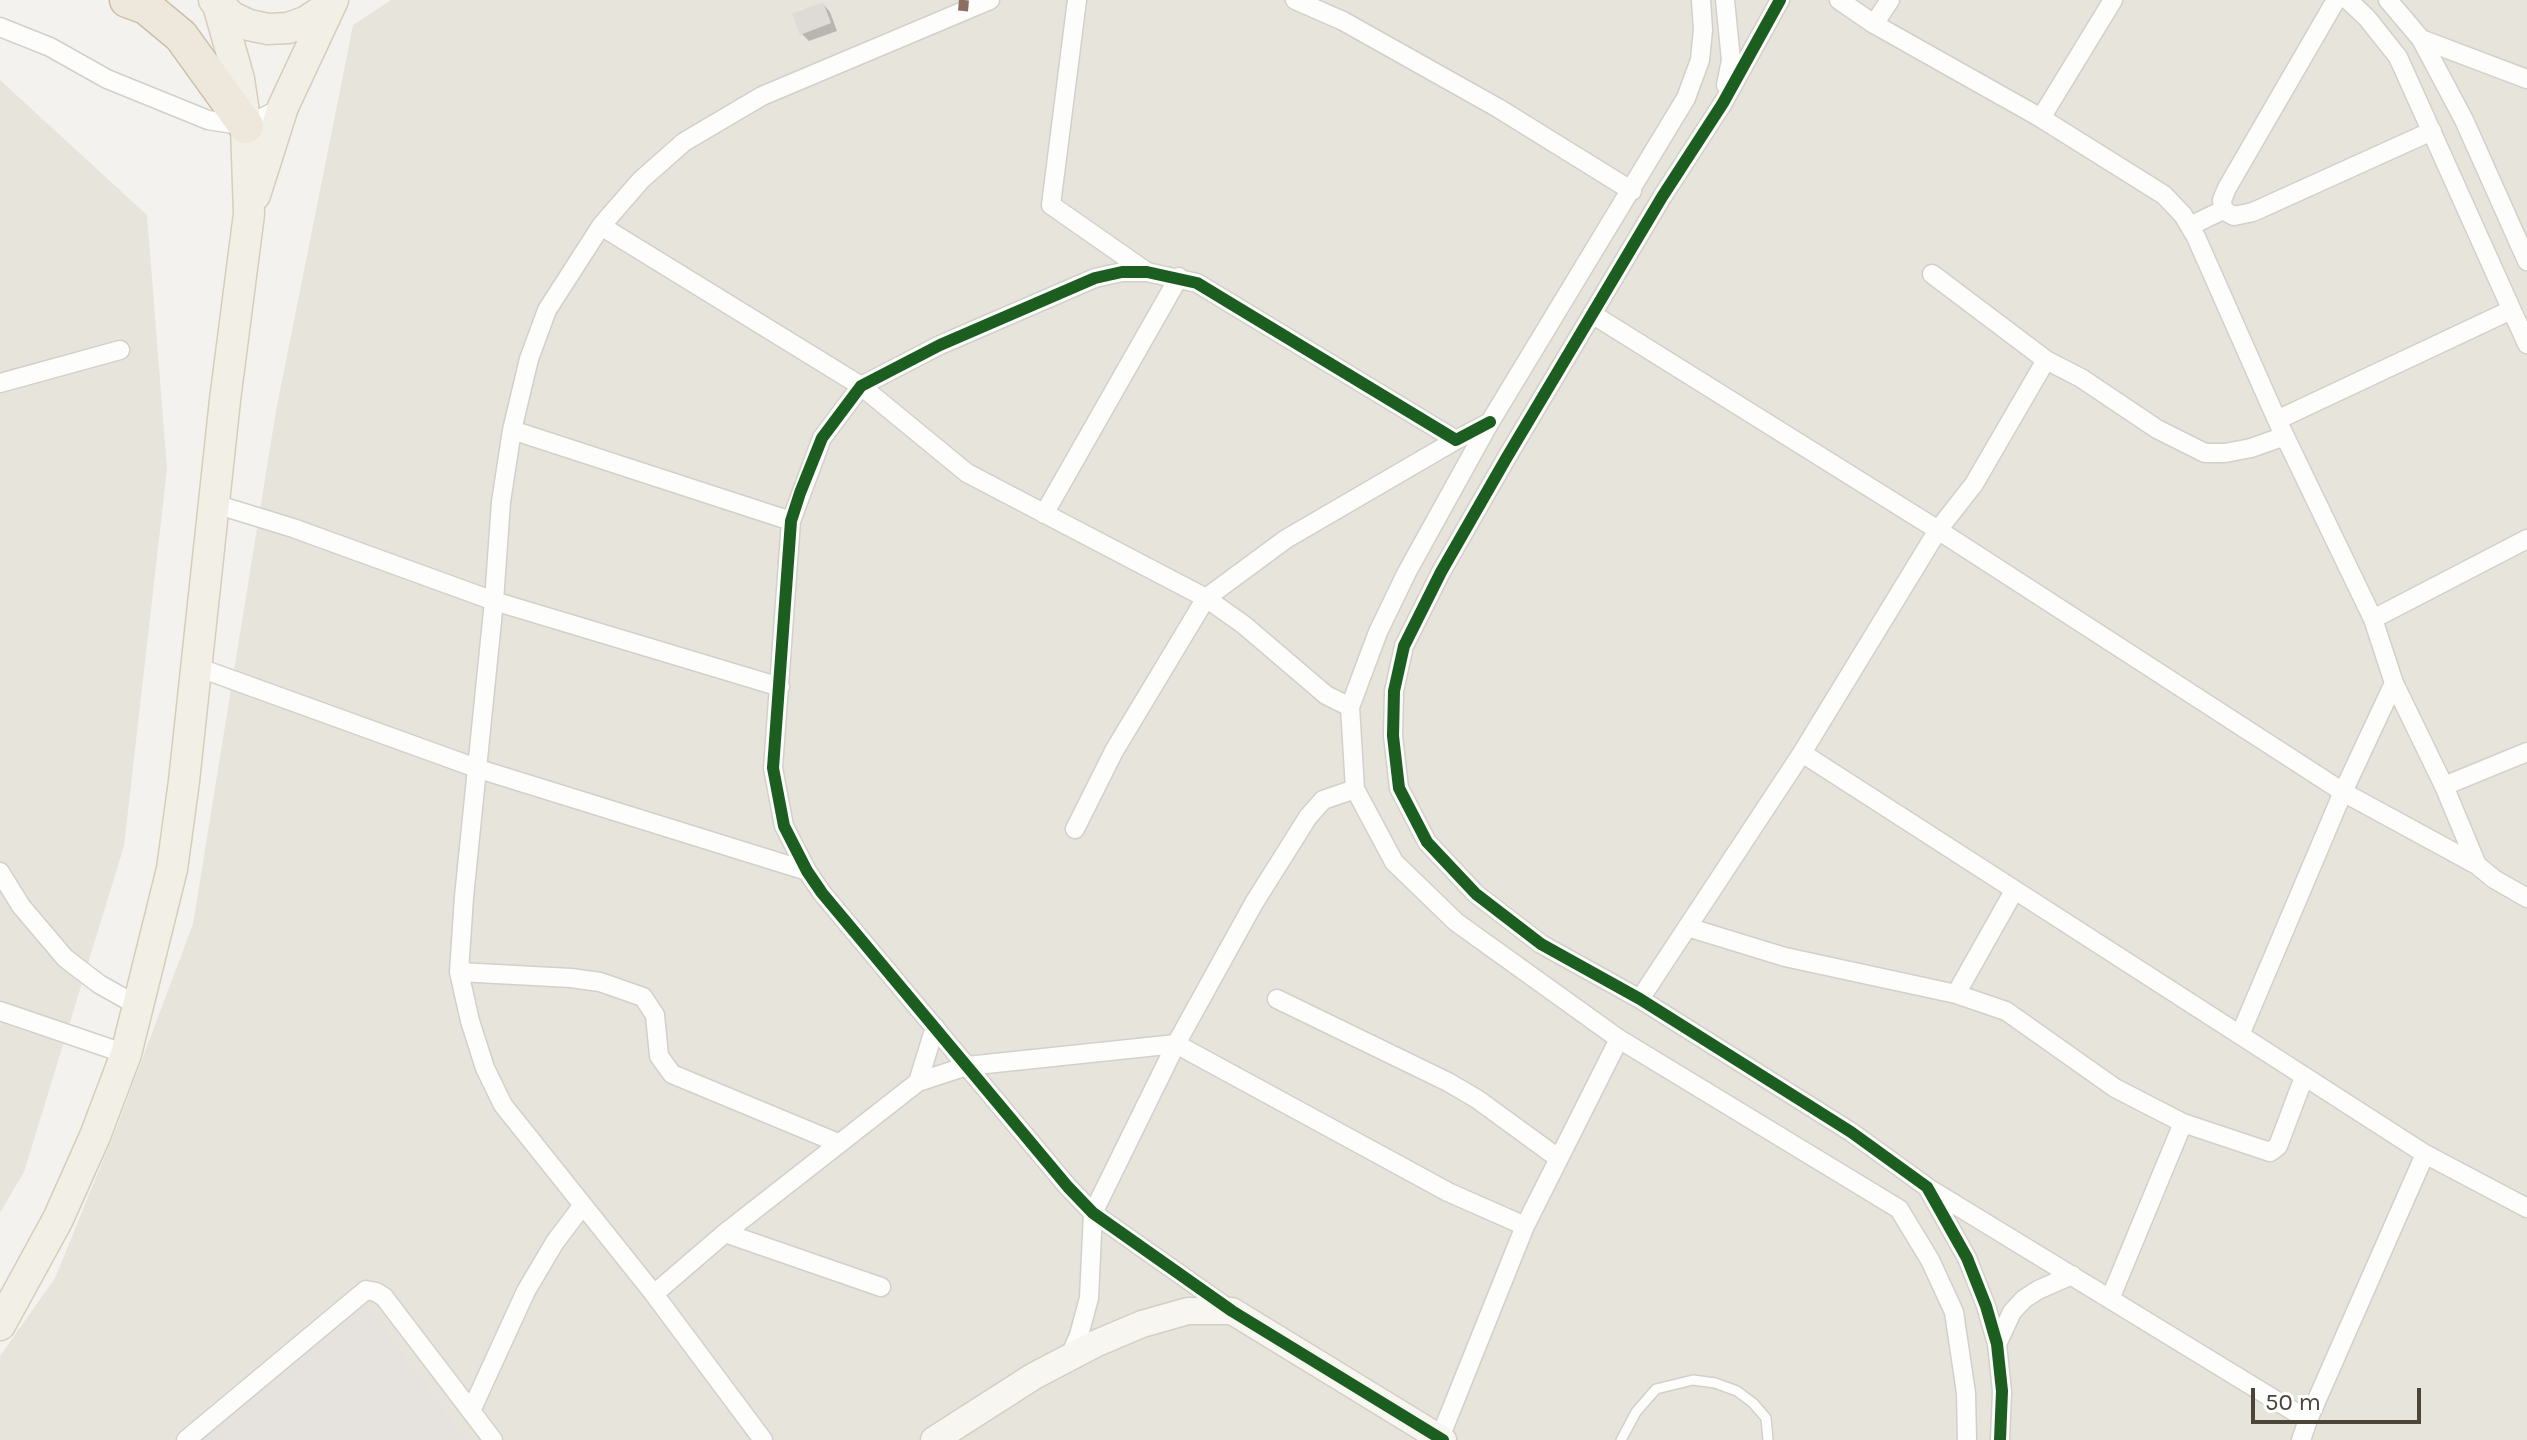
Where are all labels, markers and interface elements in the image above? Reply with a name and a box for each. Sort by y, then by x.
scale bar [2255,1372,2425,1422]
text: 50 m [2265,1388,2321,1416]

